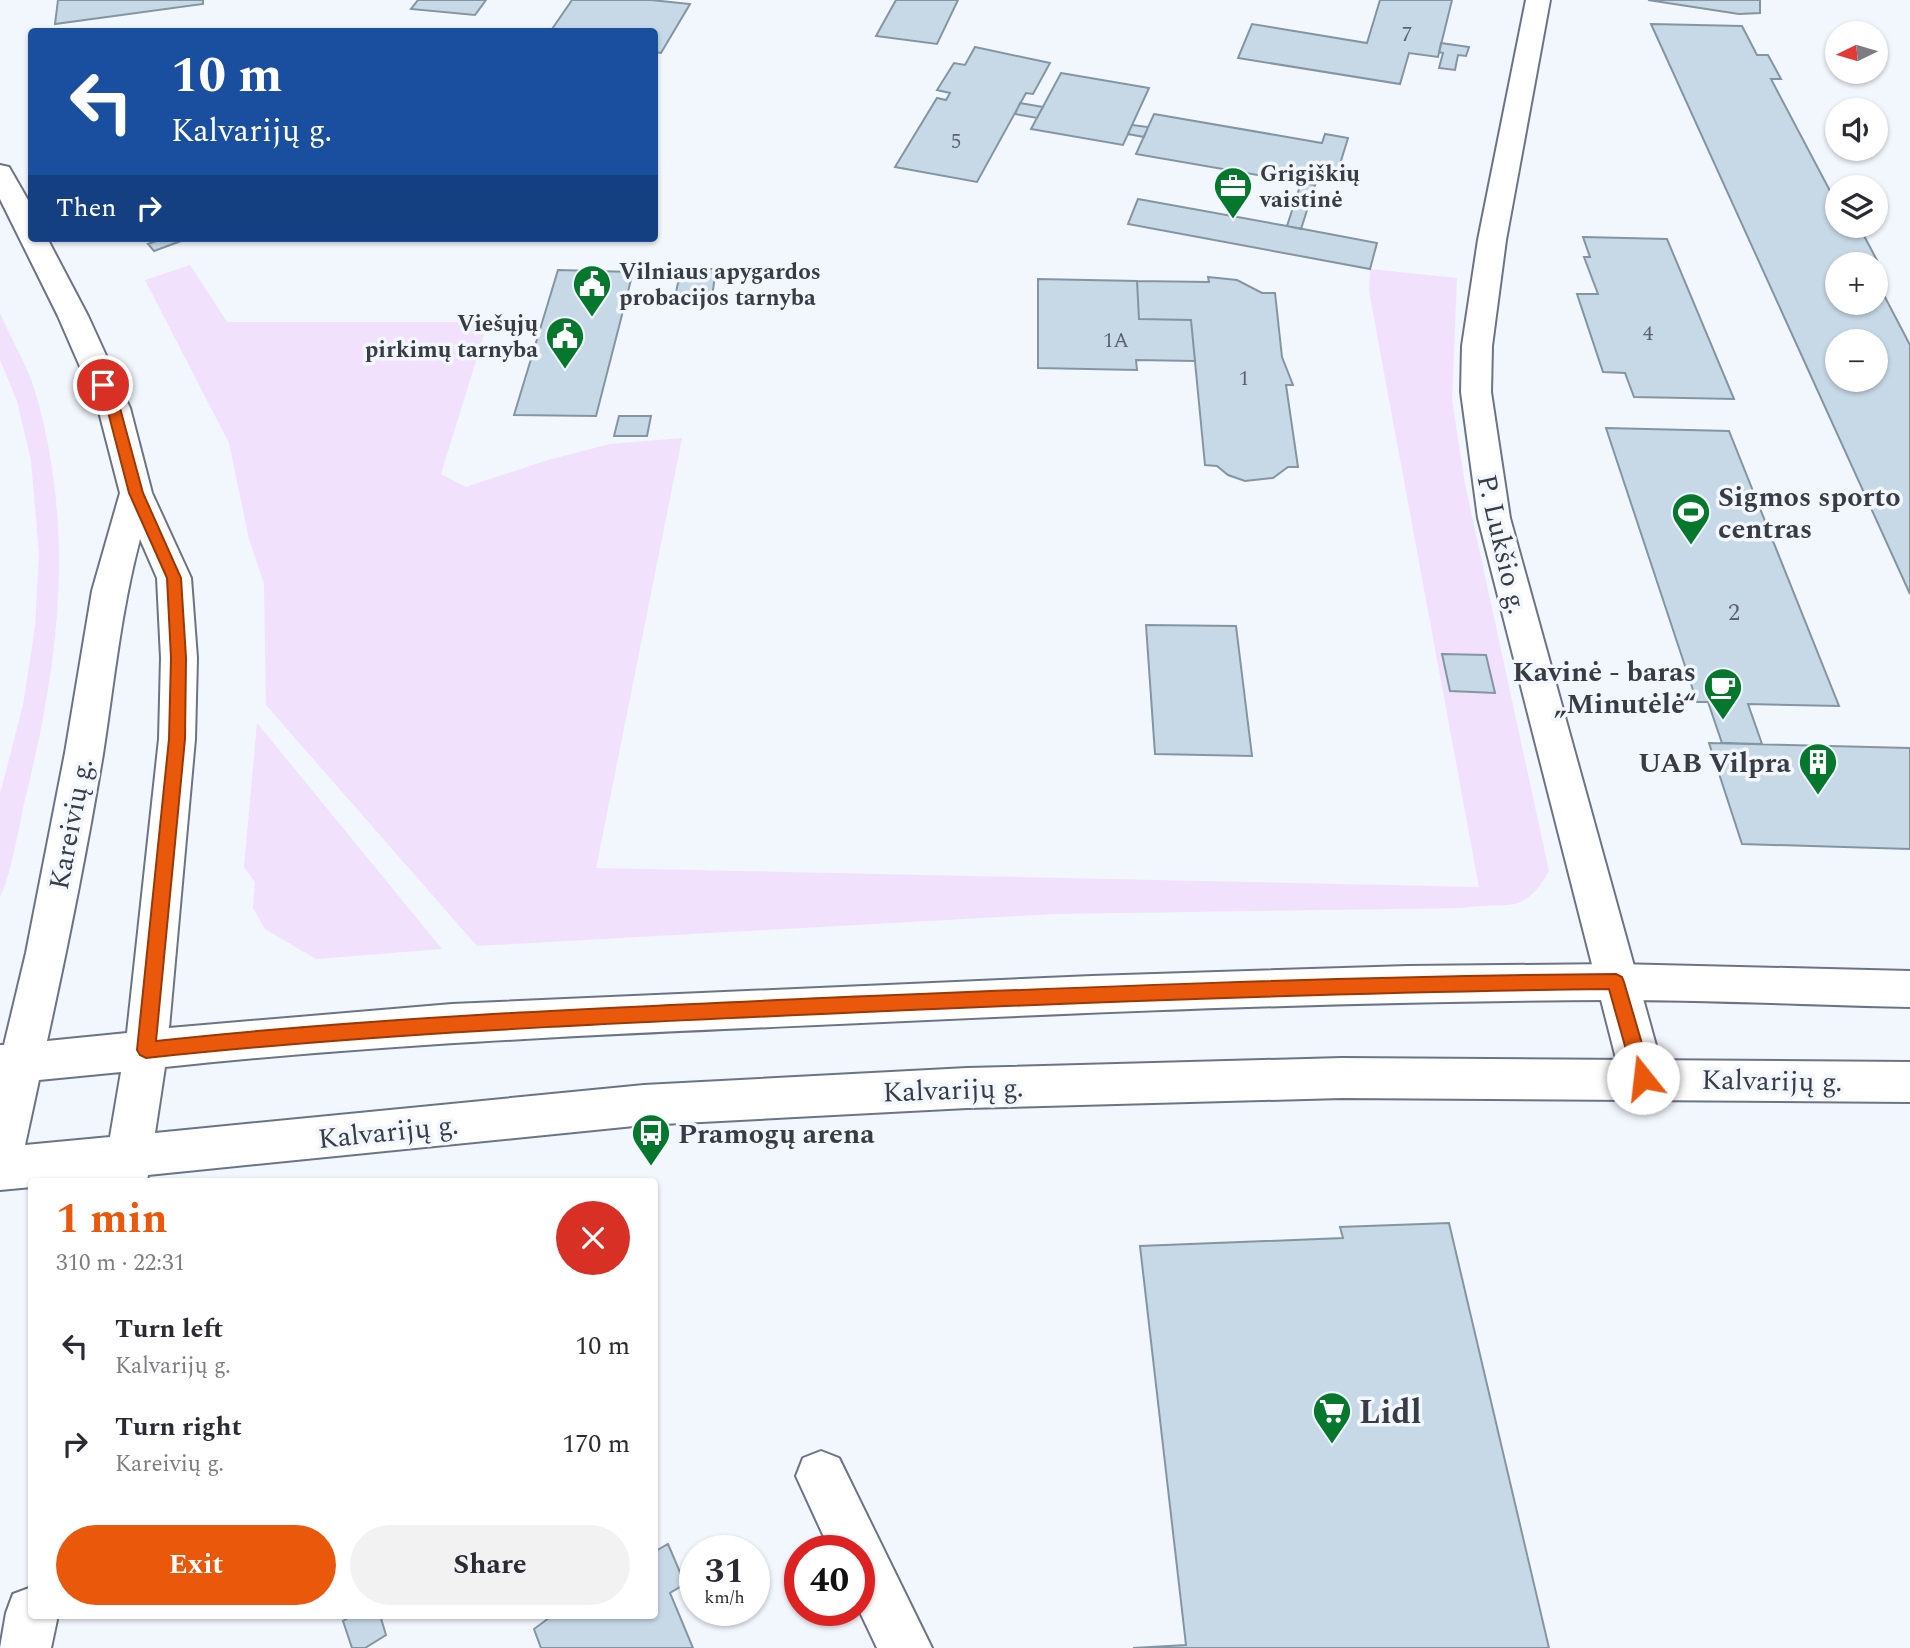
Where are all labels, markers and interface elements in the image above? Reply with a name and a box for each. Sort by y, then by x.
house number: 7 [1402,19,1412,51]
north arrow [1825,21,1888,84]
map controls [1825,21,1888,392]
text: 10 m [171,39,282,114]
icon: left [56,56,147,147]
button: sound [1825,98,1888,161]
text: Kalvarijų g. [171,107,332,156]
house number: 5 [951,126,961,158]
place label: Grigiškių vaistinė [1259,157,1360,218]
office icon: Grigiškių vaistinė [1212,165,1254,220]
button: layers [1825,175,1888,238]
text: Then [56,188,116,228]
icon: right [130,189,168,227]
button: + [1825,252,1888,315]
place label: Vilniaus apygardos probacijos tarnyba [619,255,821,316]
public building icon: Vilniaus apygardos probacijos tarnyba [571,263,613,318]
place label: Viešųjų pirkimų tarnyba [365,307,538,368]
public building icon: Viešųjų pirkimų tarnyba [544,315,586,370]
house number: 4 [1643,318,1654,350]
house number: 1A [1103,325,1129,357]
button: − [1825,329,1888,392]
pin [73,355,133,415]
house number: 1 [1239,363,1249,395]
icon: arrive [84,366,122,404]
street label: P. Lukšio g. [1465,470,1538,618]
place label: Sigmos sporto centras [1718,476,1900,551]
sports icon: Sigmos sporto centras [1670,491,1712,546]
house number: 2 [1728,595,1740,631]
place label: Kavinė - baras „Minutėlė“ [1513,651,1696,726]
cafe icon: Kavinė - baras „Minutėlė“ [1702,666,1744,721]
building icon: UAB Vilpra [1797,741,1839,796]
place label: UAB Vilpra [1638,742,1792,785]
street label: Kareivių g. [38,755,105,894]
position arrow [1606,1041,1680,1115]
street label: Kalvarijų g. [1701,1059,1843,1104]
street label: Kalvarijų g. [882,1067,1024,1114]
street label: Kalvarijų g. [316,1104,461,1161]
bus stop icon: Pramogų arena [630,1112,672,1167]
place label: Pramogų arena [678,1113,875,1156]
text: 1 min [56,1188,168,1251]
button: close [556,1201,630,1275]
text: 310 m · 22:31 [56,1246,185,1281]
text: Turn left [115,1309,223,1349]
text: 10 m [575,1326,630,1366]
icon: left [56,1327,94,1365]
text: Kalvarijų g. [115,1349,231,1384]
place label: Lidl [1359,1388,1421,1438]
supermarket icon: Lidl [1311,1390,1353,1445]
text: Turn right [115,1407,242,1447]
text: 170 m [562,1424,630,1464]
icon: right [56,1425,94,1463]
text: Kareivių g. [115,1447,224,1482]
button: Exit [56,1525,336,1605]
button: Share [350,1525,630,1605]
speed limit sign: 40 [784,1535,875,1626]
text: 31 [705,1545,744,1598]
text: km/h [704,1584,745,1611]

